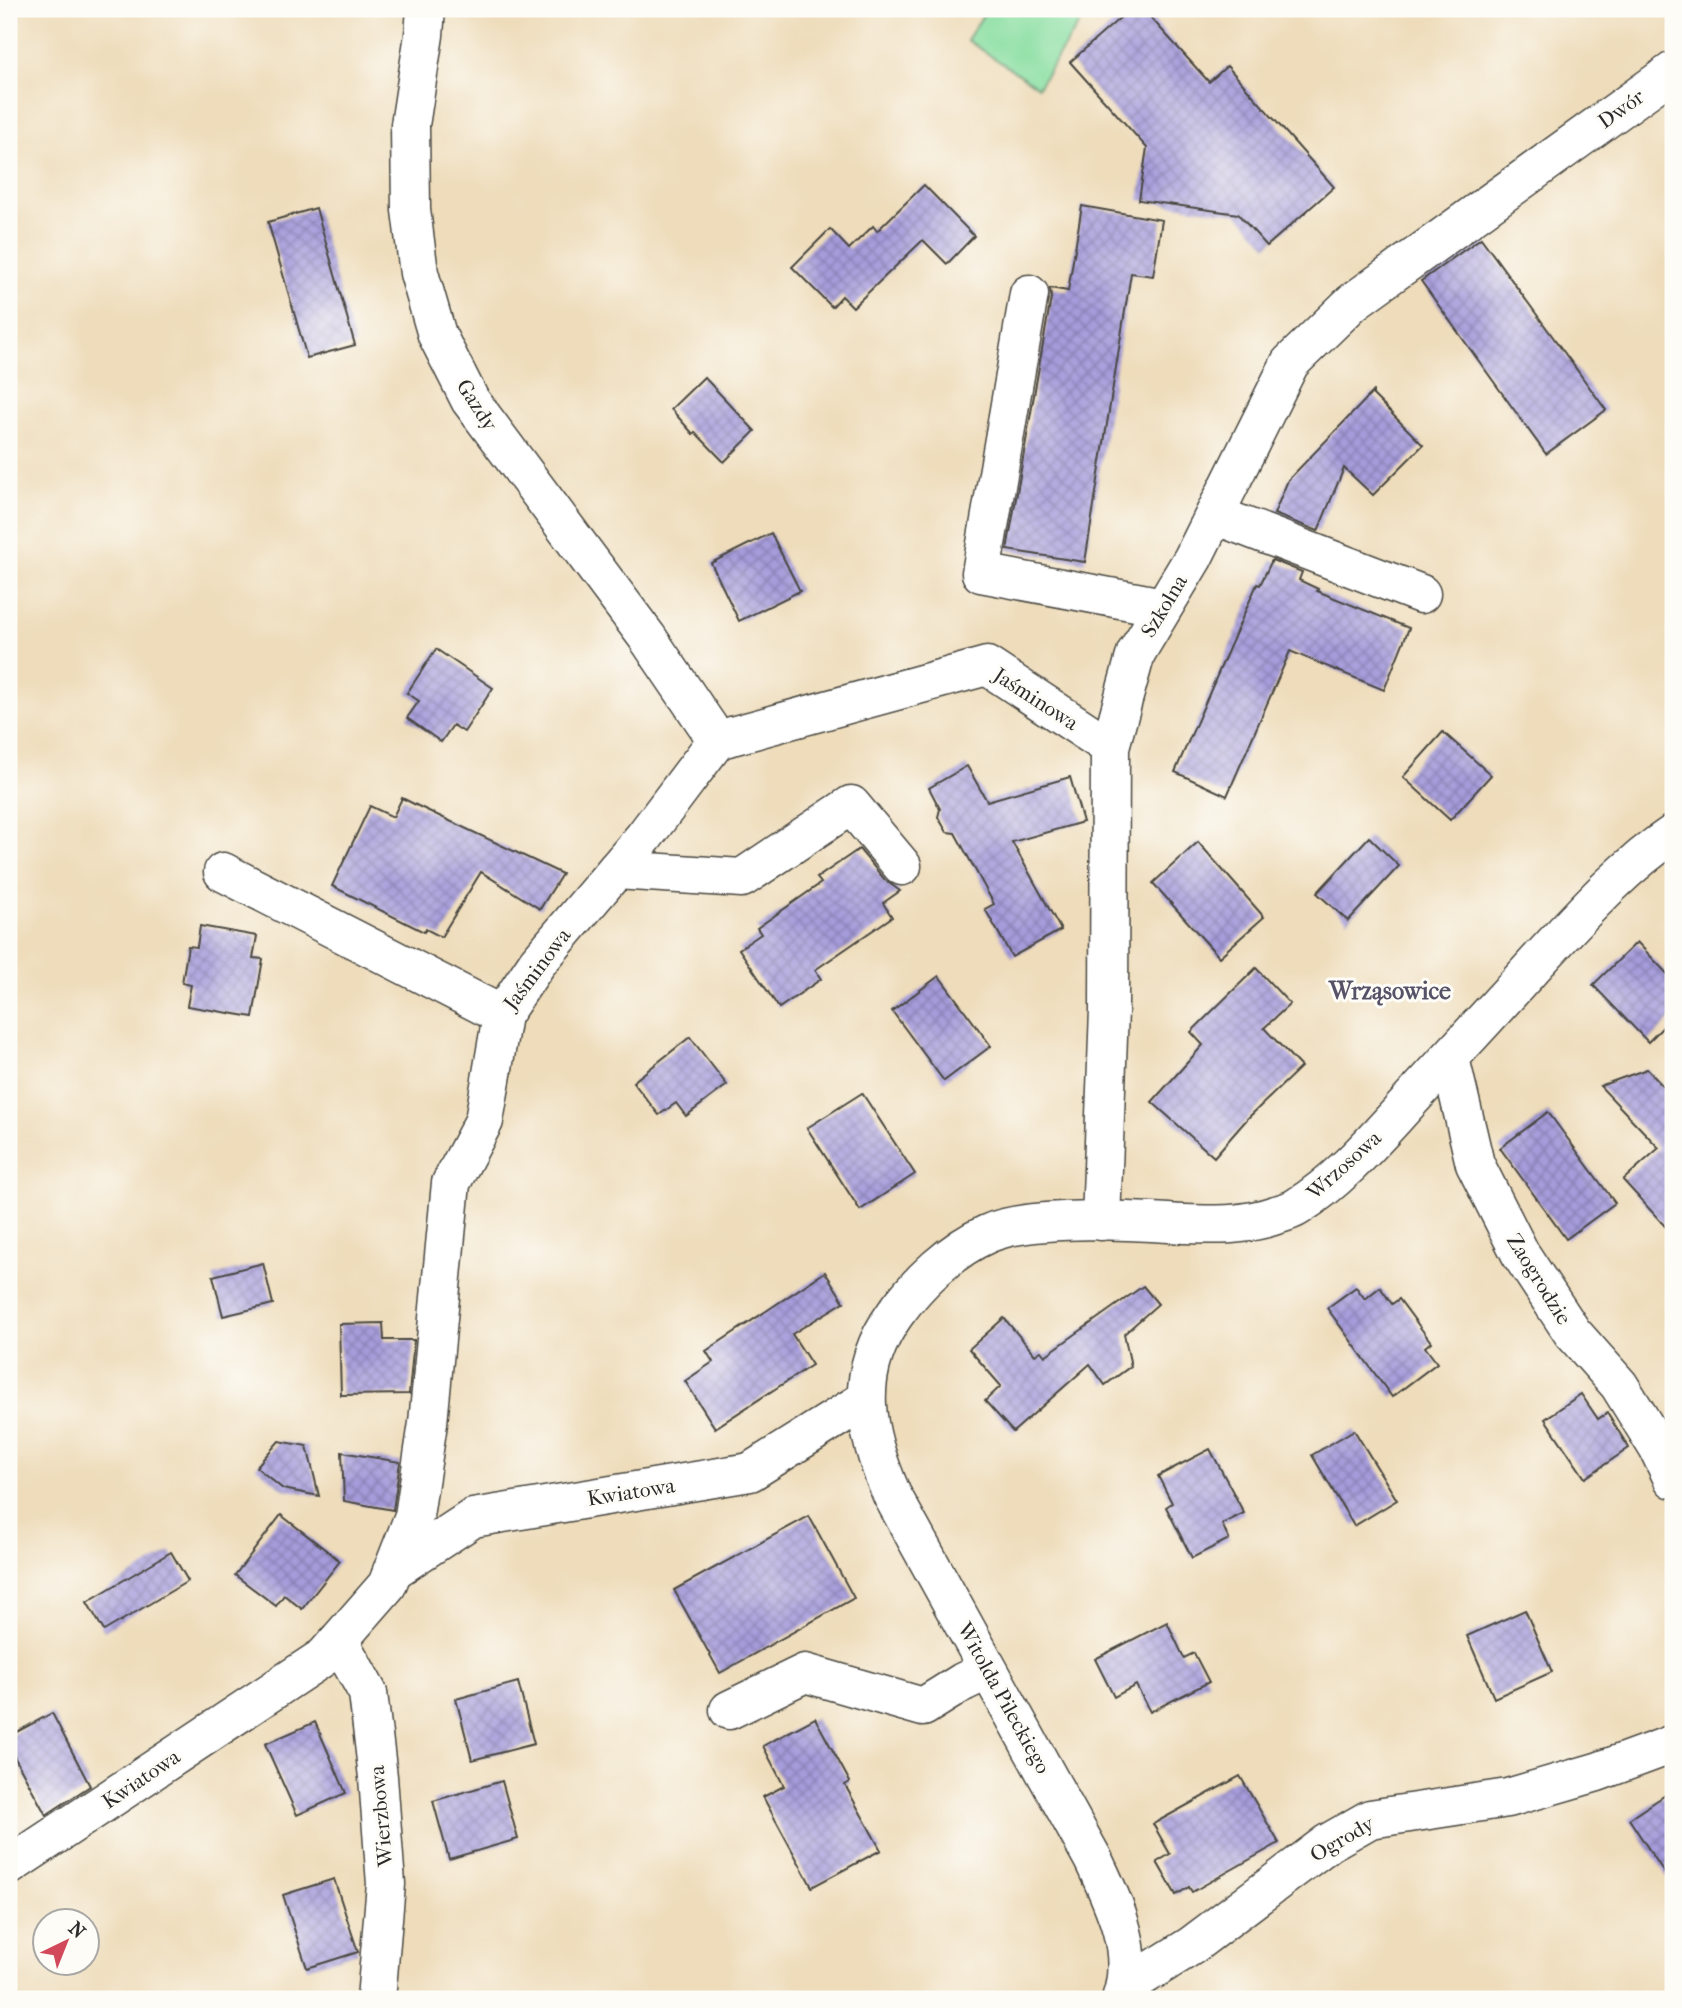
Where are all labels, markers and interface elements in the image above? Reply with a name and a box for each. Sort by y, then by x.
street label: Dwór [1593,84,1649,134]
street label: Gazdy [452,375,503,436]
street label: Szkolna [1136,570,1192,642]
street label: Jaśminowa [988,662,1083,735]
street label: Jaśminowa [497,923,576,1016]
district label: Wrząsowice [1328,977,1451,1006]
street label: Wrzosowa [1301,1125,1386,1205]
street label: Zaogrodzie [1502,1229,1576,1329]
street label: Kwiatowa [585,1473,677,1511]
street label: Witolda Pileckiego [952,1617,1055,1778]
street label: Kwiatowa [98,1744,185,1814]
street label: Wierzbowa [365,1764,397,1869]
street label: Ogrody [1306,1811,1379,1867]
north arrow [32,1906,102,1976]
text: N [64,1917,90,1944]

